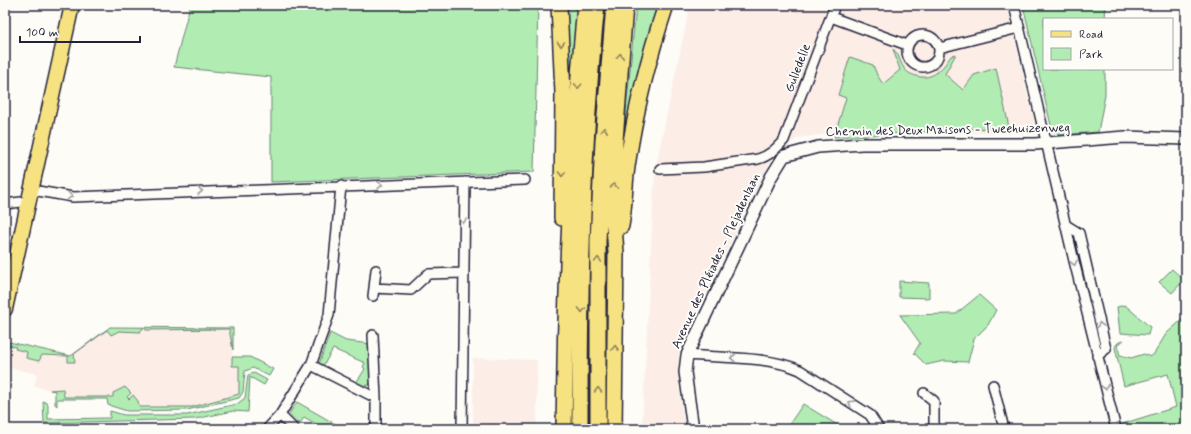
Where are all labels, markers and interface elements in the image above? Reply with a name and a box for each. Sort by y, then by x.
scale bar [20,18,140,44]
legend [1043,18,1173,70]
text: 100 m [26,25,58,41]
text: Road [1079,27,1103,43]
one-way arrow [556,41,565,47]
street label: Gulledelle [781,41,815,95]
text: Park [1079,47,1103,63]
one-way arrow [616,53,625,59]
one-way arrow [574,83,583,89]
street label: Chemin des Deux Maisons - Tweehuizenweg [826,119,1070,141]
one-way arrow [600,127,609,133]
one-way arrow [558,171,566,177]
street label: Avenue des Pléiades - Plejadenlaan [668,171,764,351]
one-way arrow [377,180,383,189]
one-way arrow [610,183,618,189]
one-way arrow [197,187,203,195]
one-way arrow [67,191,73,200]
one-way arrow [459,218,467,224]
one-way arrow [594,257,602,263]
one-way arrow [1070,260,1078,267]
one-way arrow [578,307,586,313]
one-way arrow [1096,321,1105,328]
one-way arrow [611,345,619,351]
one-way arrow [730,354,736,363]
one-way arrow [1100,384,1108,391]
one-way arrow [594,387,602,393]
one-way arrow [848,401,855,408]

